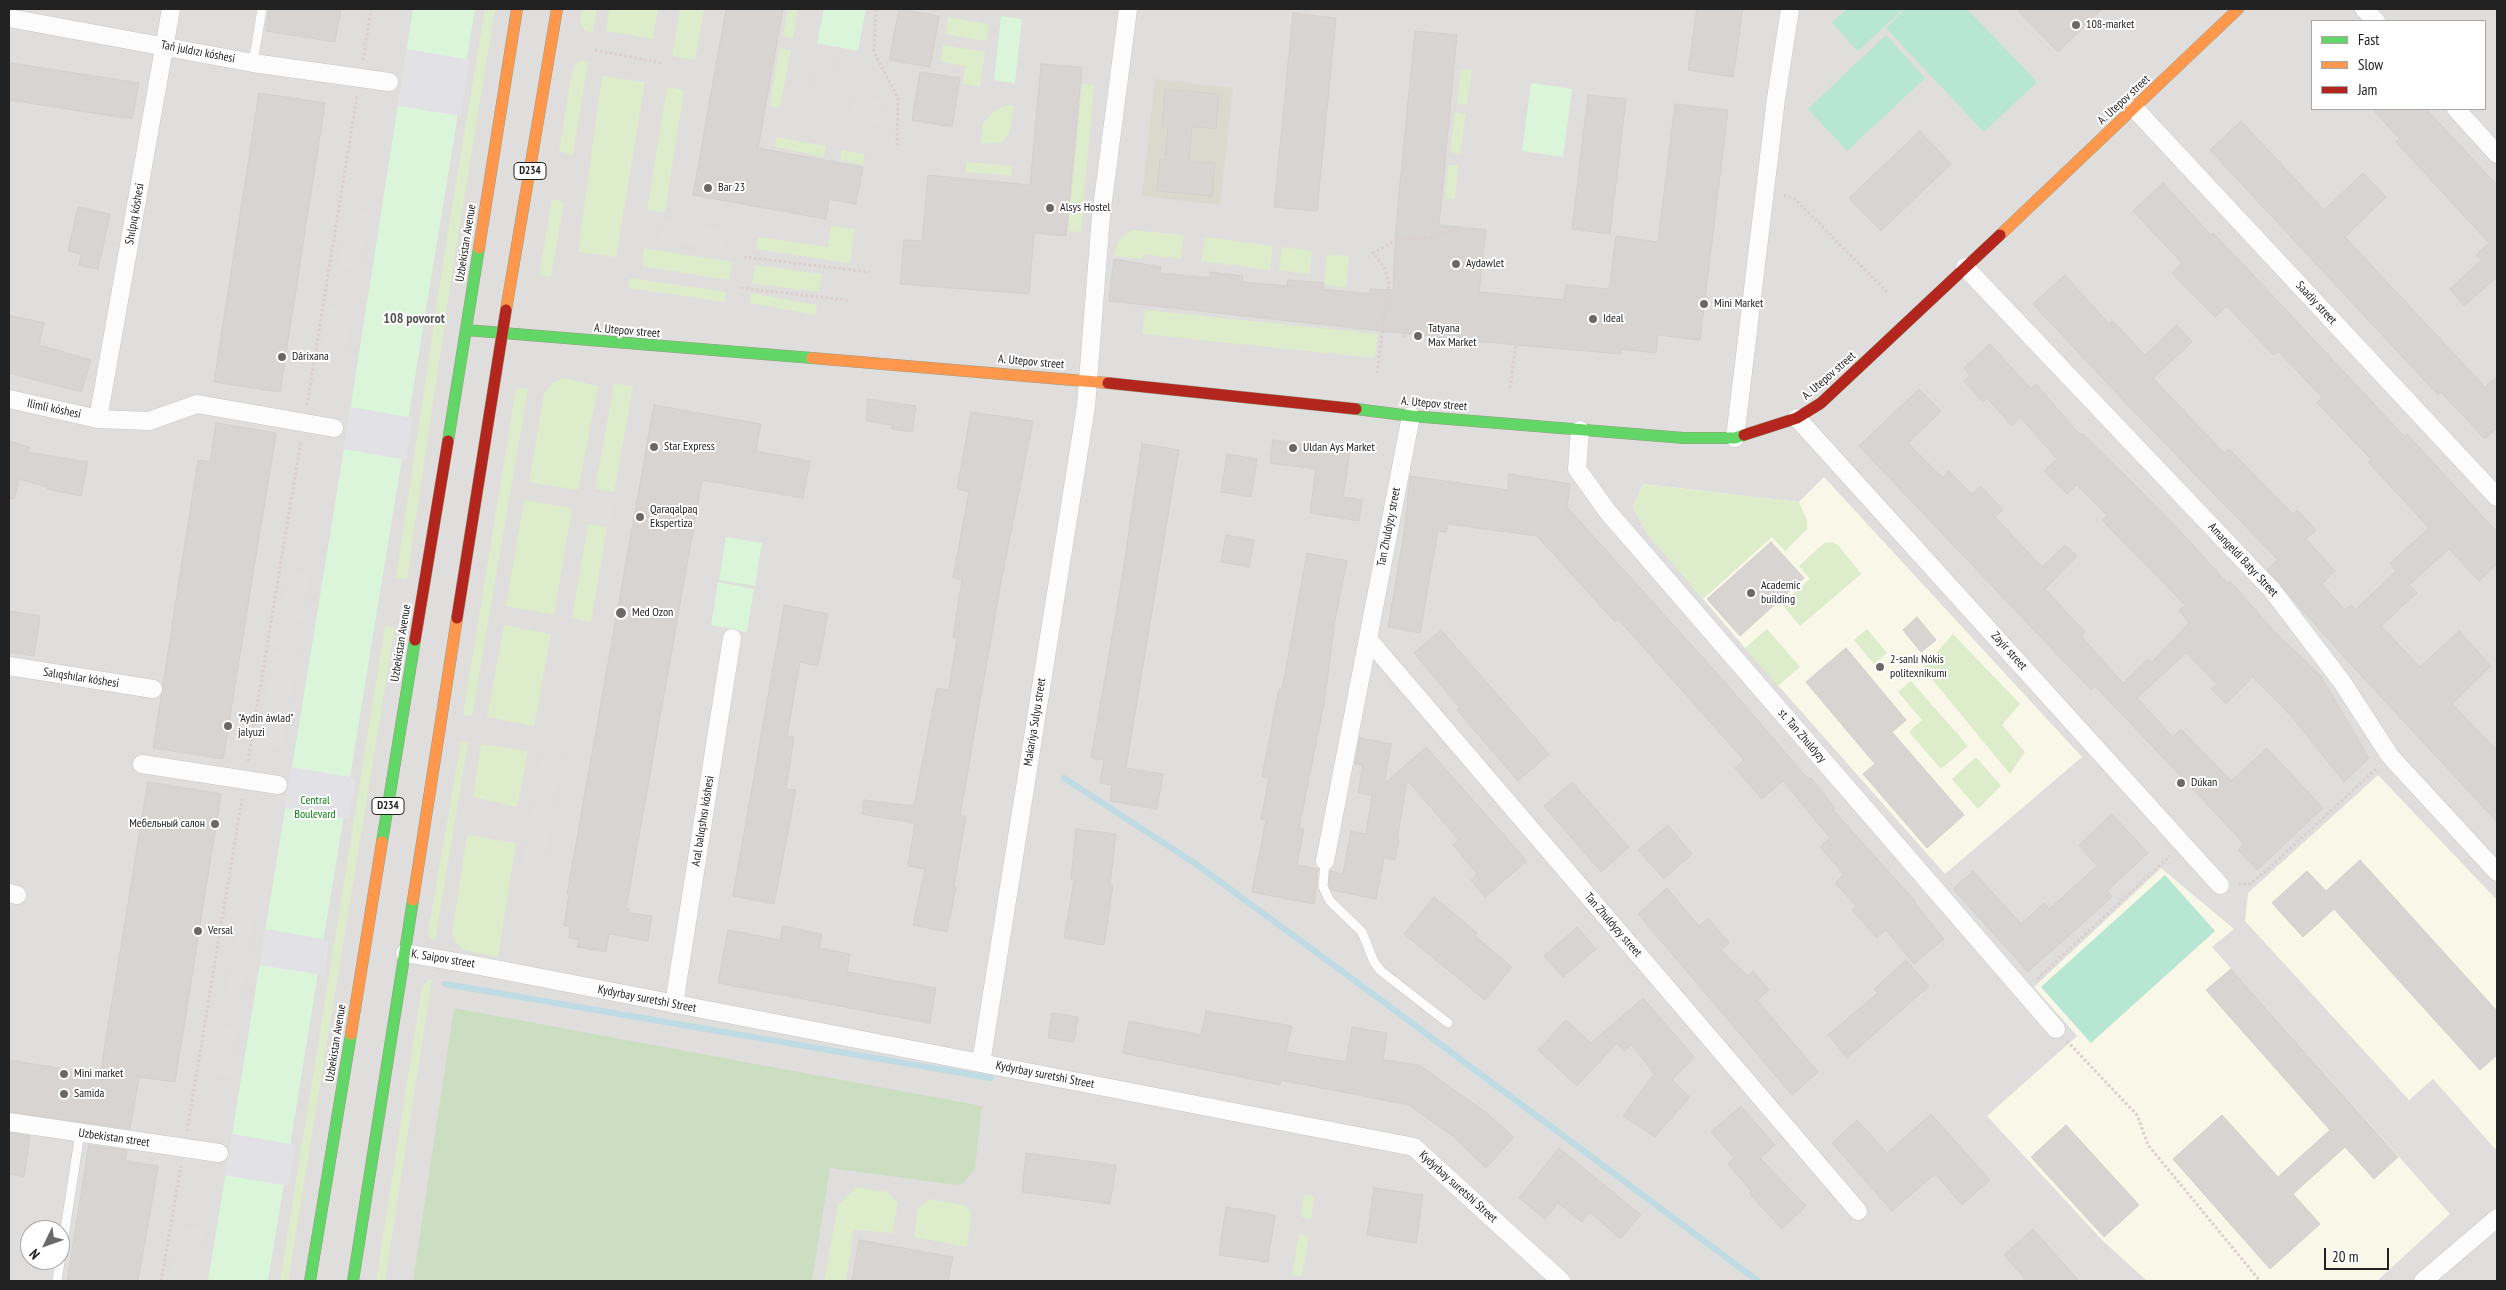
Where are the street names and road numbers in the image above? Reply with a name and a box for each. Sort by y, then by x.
street label: Tań juldızı kóshesi [160,38,236,66]
street label: A. Utepov street [2095,72,2153,128]
road number: D234 [514,162,546,180]
street label: Shılpıq kóshesi [123,182,147,246]
street label: Uzbekistan Avenue [453,203,479,283]
street label: Saadiy street [2293,279,2339,327]
street label: A. Utepov street [593,321,661,341]
street label: A. Utepov street [1799,349,1859,403]
street label: A. Utepov street [997,352,1065,372]
street label: A. Utepov street [1400,394,1468,414]
street label: Ilimli kóshesi [26,396,82,422]
street label: Tan Zhuldyzy street [1374,486,1404,568]
street label: Amangeldi Batyr Street [2205,520,2281,600]
street label: Uzbekistan Avenue [388,603,414,683]
street label: Zayir street [1988,629,2030,673]
street label: Salıqshılar kóshesi [42,665,120,691]
street label: Makariya Sulyu street [1021,677,1049,767]
street label: st. Tan Zhuldyzy [1775,706,1829,766]
street label: Aral balıqshısı kóshesi [689,775,717,867]
road number: D234 [372,798,404,814]
street label: Tan Zhuldyzy street [1581,890,1645,960]
street label: K. Saipov street [410,947,476,971]
street label: Kydyrbay suretshi Street [596,982,698,1016]
street label: Uzbekistan Avenue [323,1003,349,1083]
street label: Kydyrbay suretshi Street [994,1058,1096,1092]
street label: Uzbekistan street [77,1126,151,1150]
street label: Kydyrbay suretshi Street [1416,1148,1500,1226]

